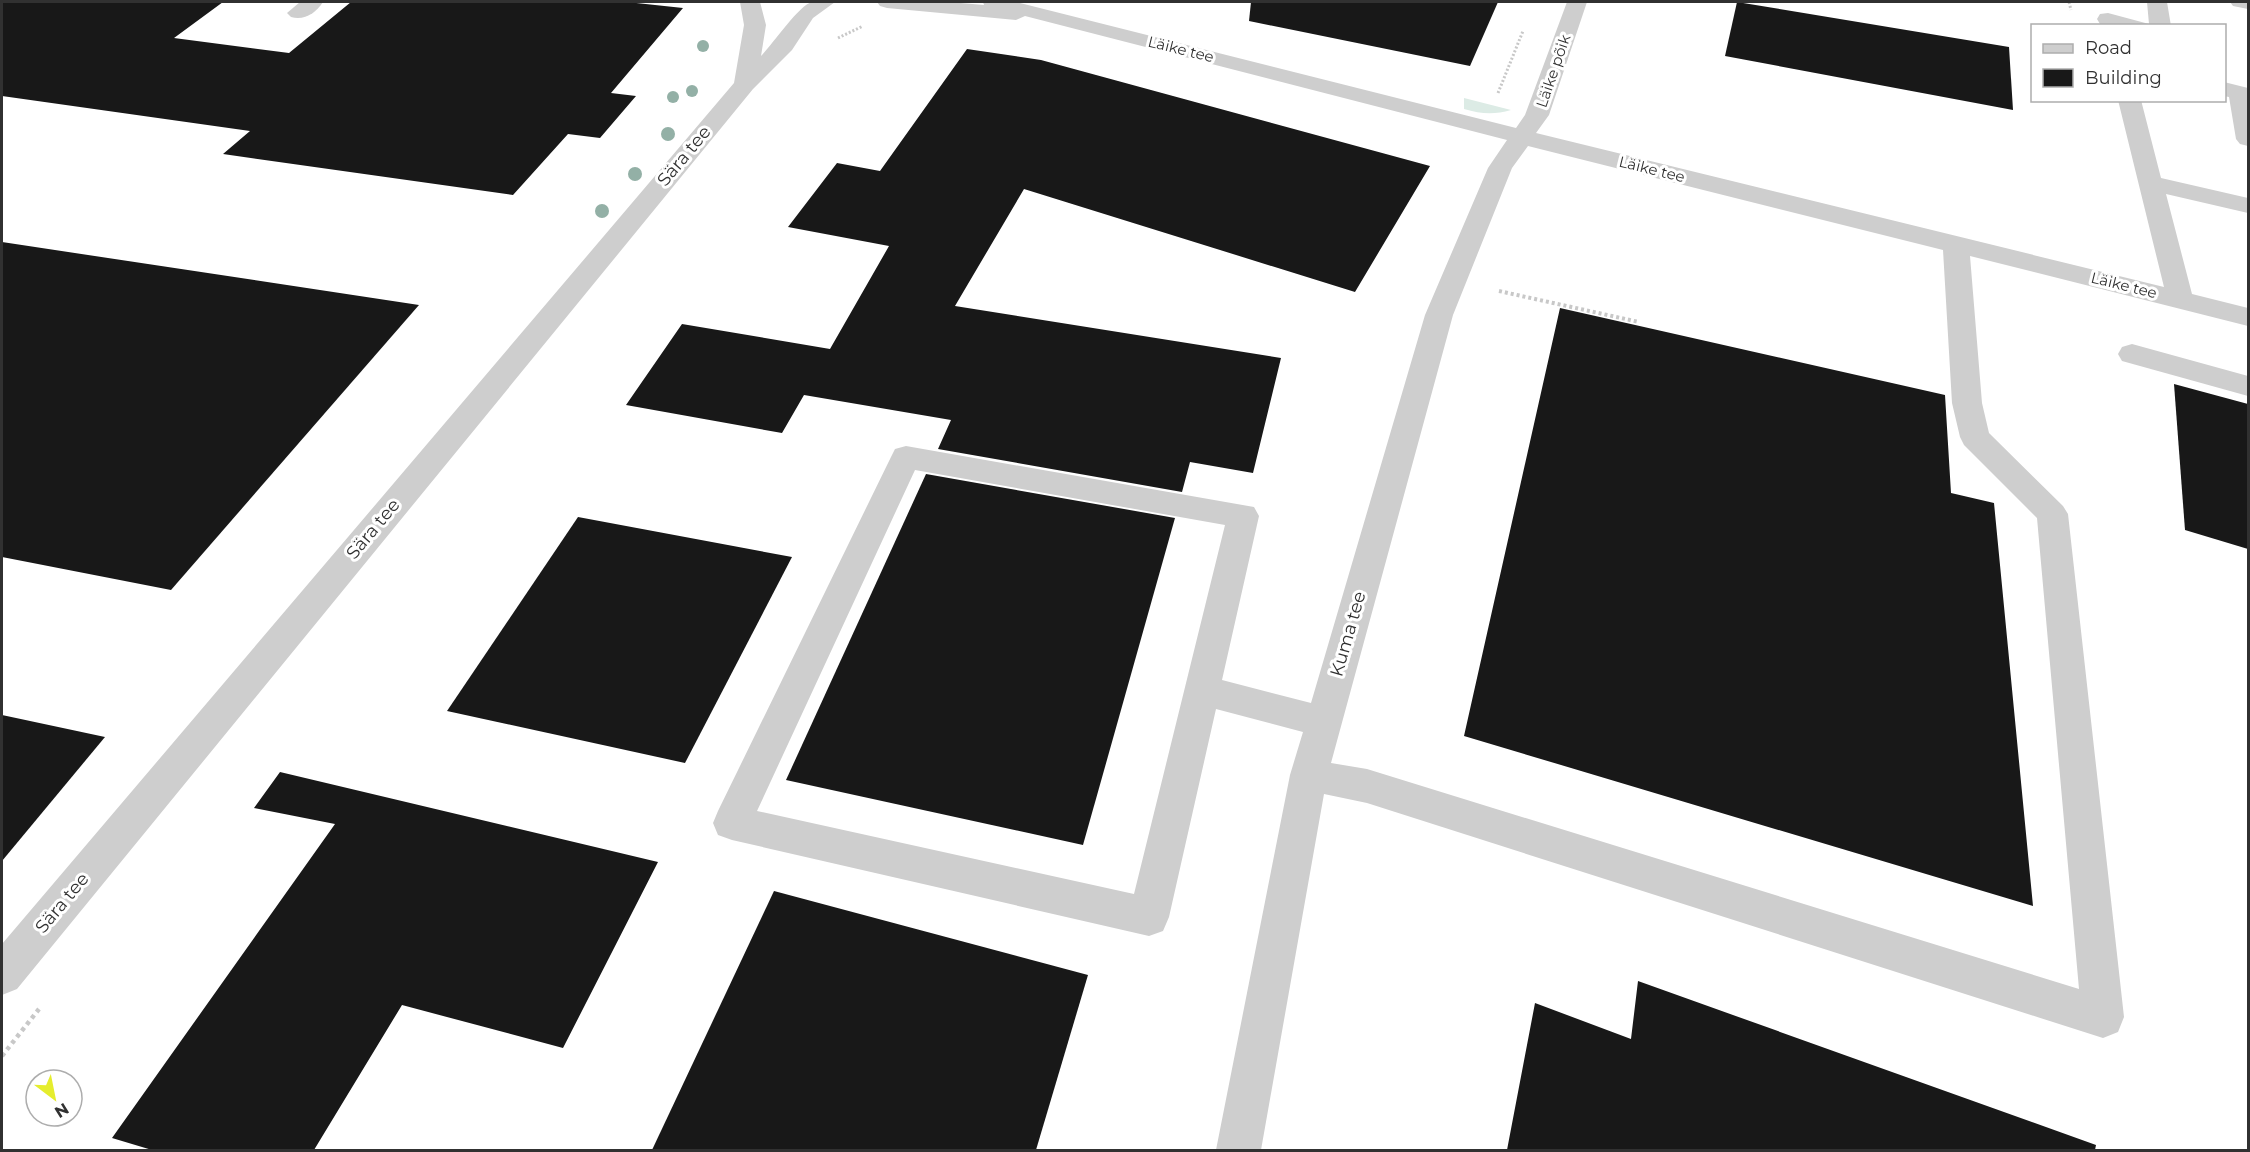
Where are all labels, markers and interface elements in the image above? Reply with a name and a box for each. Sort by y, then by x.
legend [2031,24,2226,102]
street label: Läike tee [1146,32,1216,66]
street label: Läike põik [1532,32,1574,110]
text: Road [2085,37,2132,59]
text: Building [2085,67,2162,89]
street label: Sära tee [652,121,716,191]
street label: Läike tee [1617,152,1687,186]
street label: Läike tee [2089,268,2159,302]
street label: Sära tee [341,494,405,564]
street label: Kuma tee [1325,589,1371,679]
street label: Sära tee [30,868,94,938]
north arrow [24,1068,84,1128]
text: N [51,1099,72,1122]

